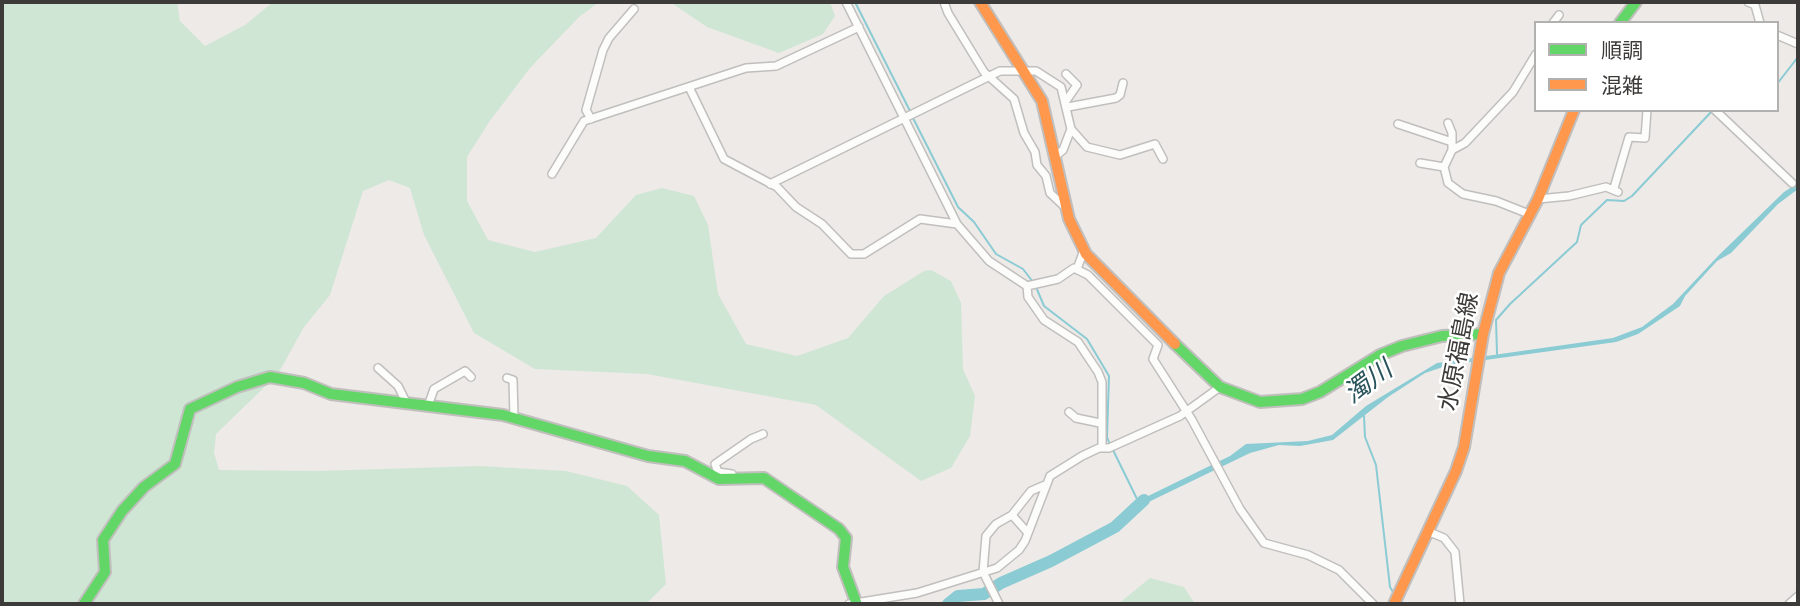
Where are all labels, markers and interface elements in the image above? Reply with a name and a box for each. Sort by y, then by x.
legend [1534,21,1779,112]
text: 順調 [1601,37,1643,65]
text: 混雑 [1601,72,1643,100]
street label: 水原福島線 [1434,290,1486,414]
water label: 濁川 [1339,355,1399,411]

